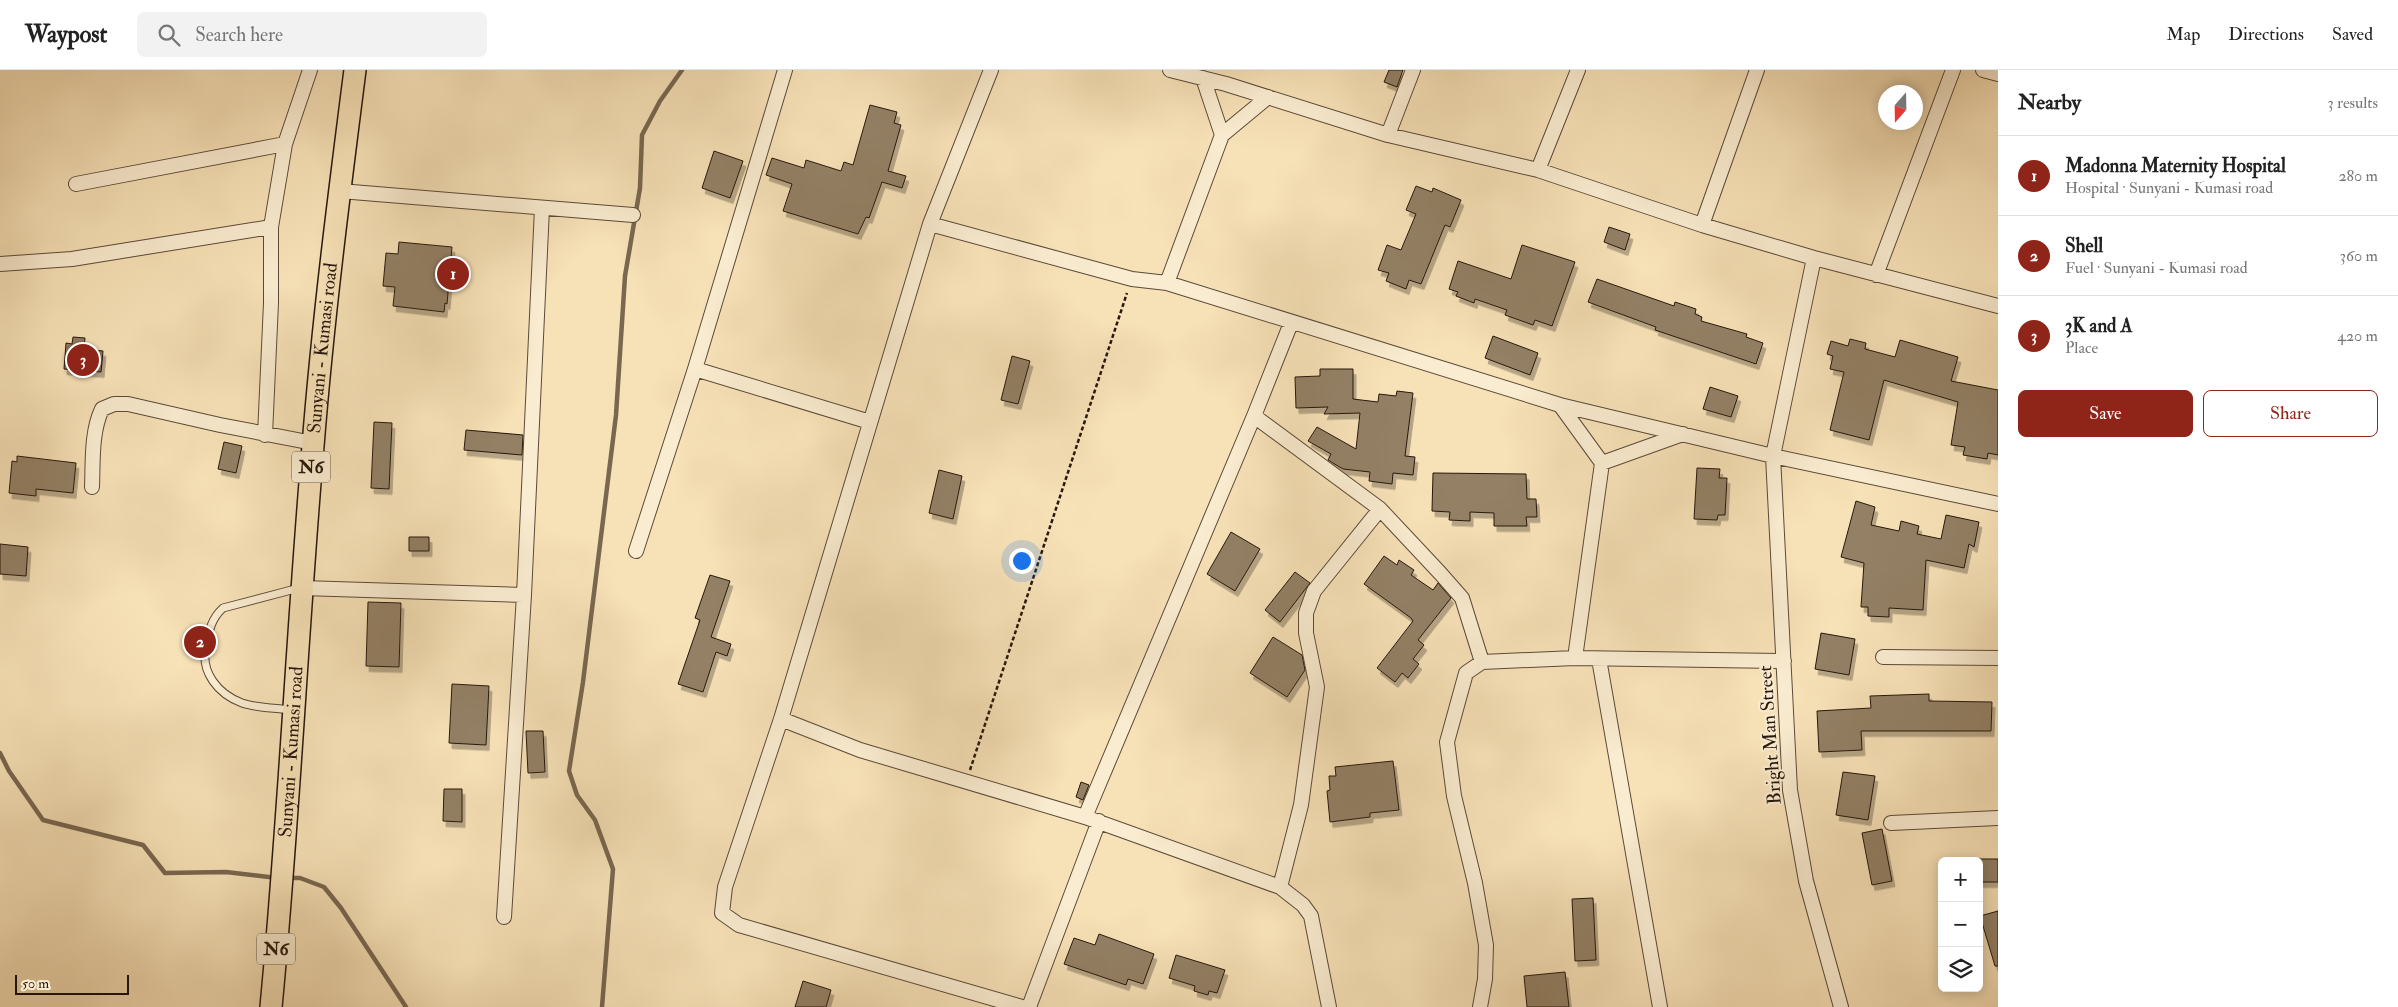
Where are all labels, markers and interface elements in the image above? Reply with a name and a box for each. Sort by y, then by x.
search box [137,12,487,57]
text: Waypost [25,19,107,50]
icon: search [155,21,183,49]
text: Search here [195,23,283,47]
text: Map [2167,23,2200,46]
text: Directions [2228,23,2304,46]
text: Saved [2332,23,2373,46]
north arrow [1878,85,1923,130]
text: Nearby [2018,89,2081,116]
text: 3 results [2327,93,2378,113]
text: Madonna Maternity Hospital [2065,154,2286,178]
text: 1 [2031,166,2037,186]
text: 280 m [2338,166,2378,186]
text: Hospital · Sunyani - Kumasi road [2065,178,2273,198]
text: Shell [2065,234,2103,258]
text: 2 [2030,246,2038,266]
text: 360 m [2340,246,2378,266]
pin: 1 [437,255,469,293]
text: Fuel · Sunyani - Kumasi road [2065,258,2248,278]
street label: Sunyani - Kumasi road [302,261,343,434]
text: 3K and A [2065,314,2133,338]
text: 3 [2031,326,2037,346]
text: 420 m [2337,326,2378,346]
text: Place [2065,338,2098,358]
pin: 3 [67,341,99,379]
button: Save [2018,390,2193,437]
button: Share [2203,390,2378,437]
road number: N6 [292,452,330,482]
your location [1009,548,1035,574]
pin: 2 [184,623,216,661]
street label: Sunyani - Kumasi road [273,665,309,838]
street label: Bright Man Street [1753,665,1787,805]
map controls [1938,857,1983,992]
button: + [1938,857,1983,902]
button: − [1938,902,1983,947]
road number: N6 [257,934,295,964]
button: layers [1938,947,1983,992]
scale bar [15,972,129,995]
text: 50 m [22,975,49,992]

